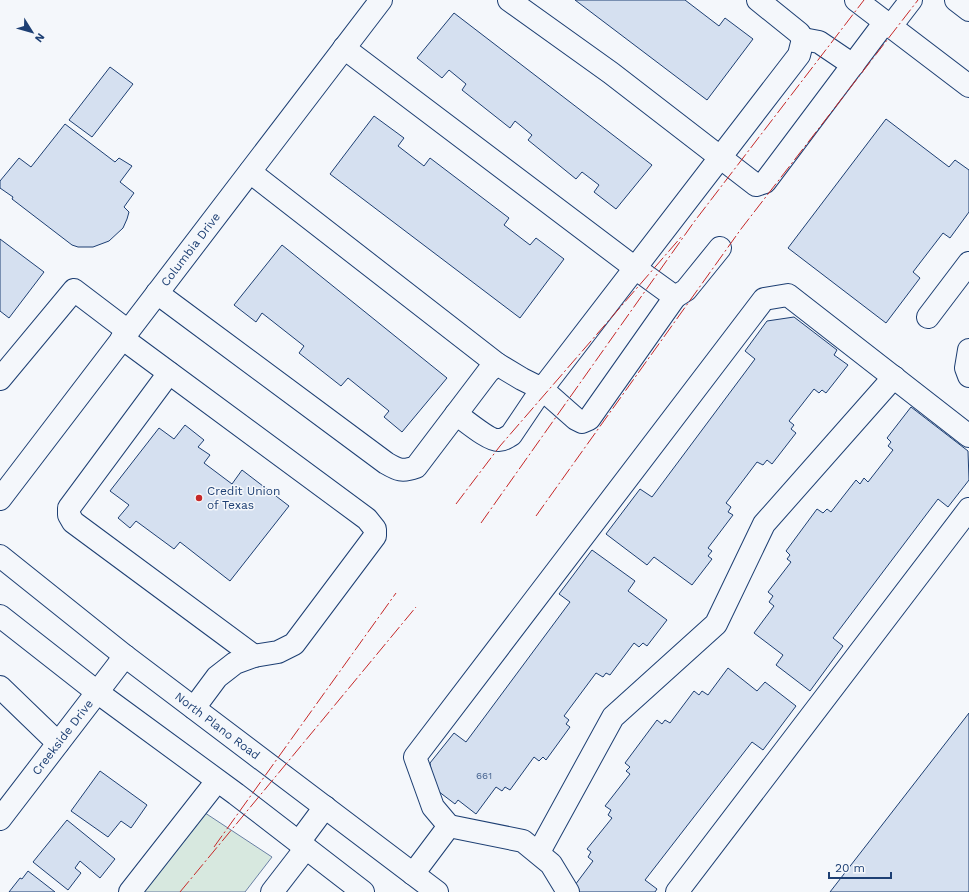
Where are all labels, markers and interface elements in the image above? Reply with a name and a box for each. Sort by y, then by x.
north arrow [12,12,52,52]
text: N [32,31,47,45]
street label: Columbia Drive [158,210,223,289]
place label: Credit Union of Texas [207,484,280,512]
marker: Credit Union of Texas [194,493,204,503]
street label: North Plano Road [172,689,263,763]
street label: Creekside Drive [29,697,96,778]
house number: 661 [476,770,492,781]
scale bar [829,854,891,880]
text: 20 m [835,861,865,875]

